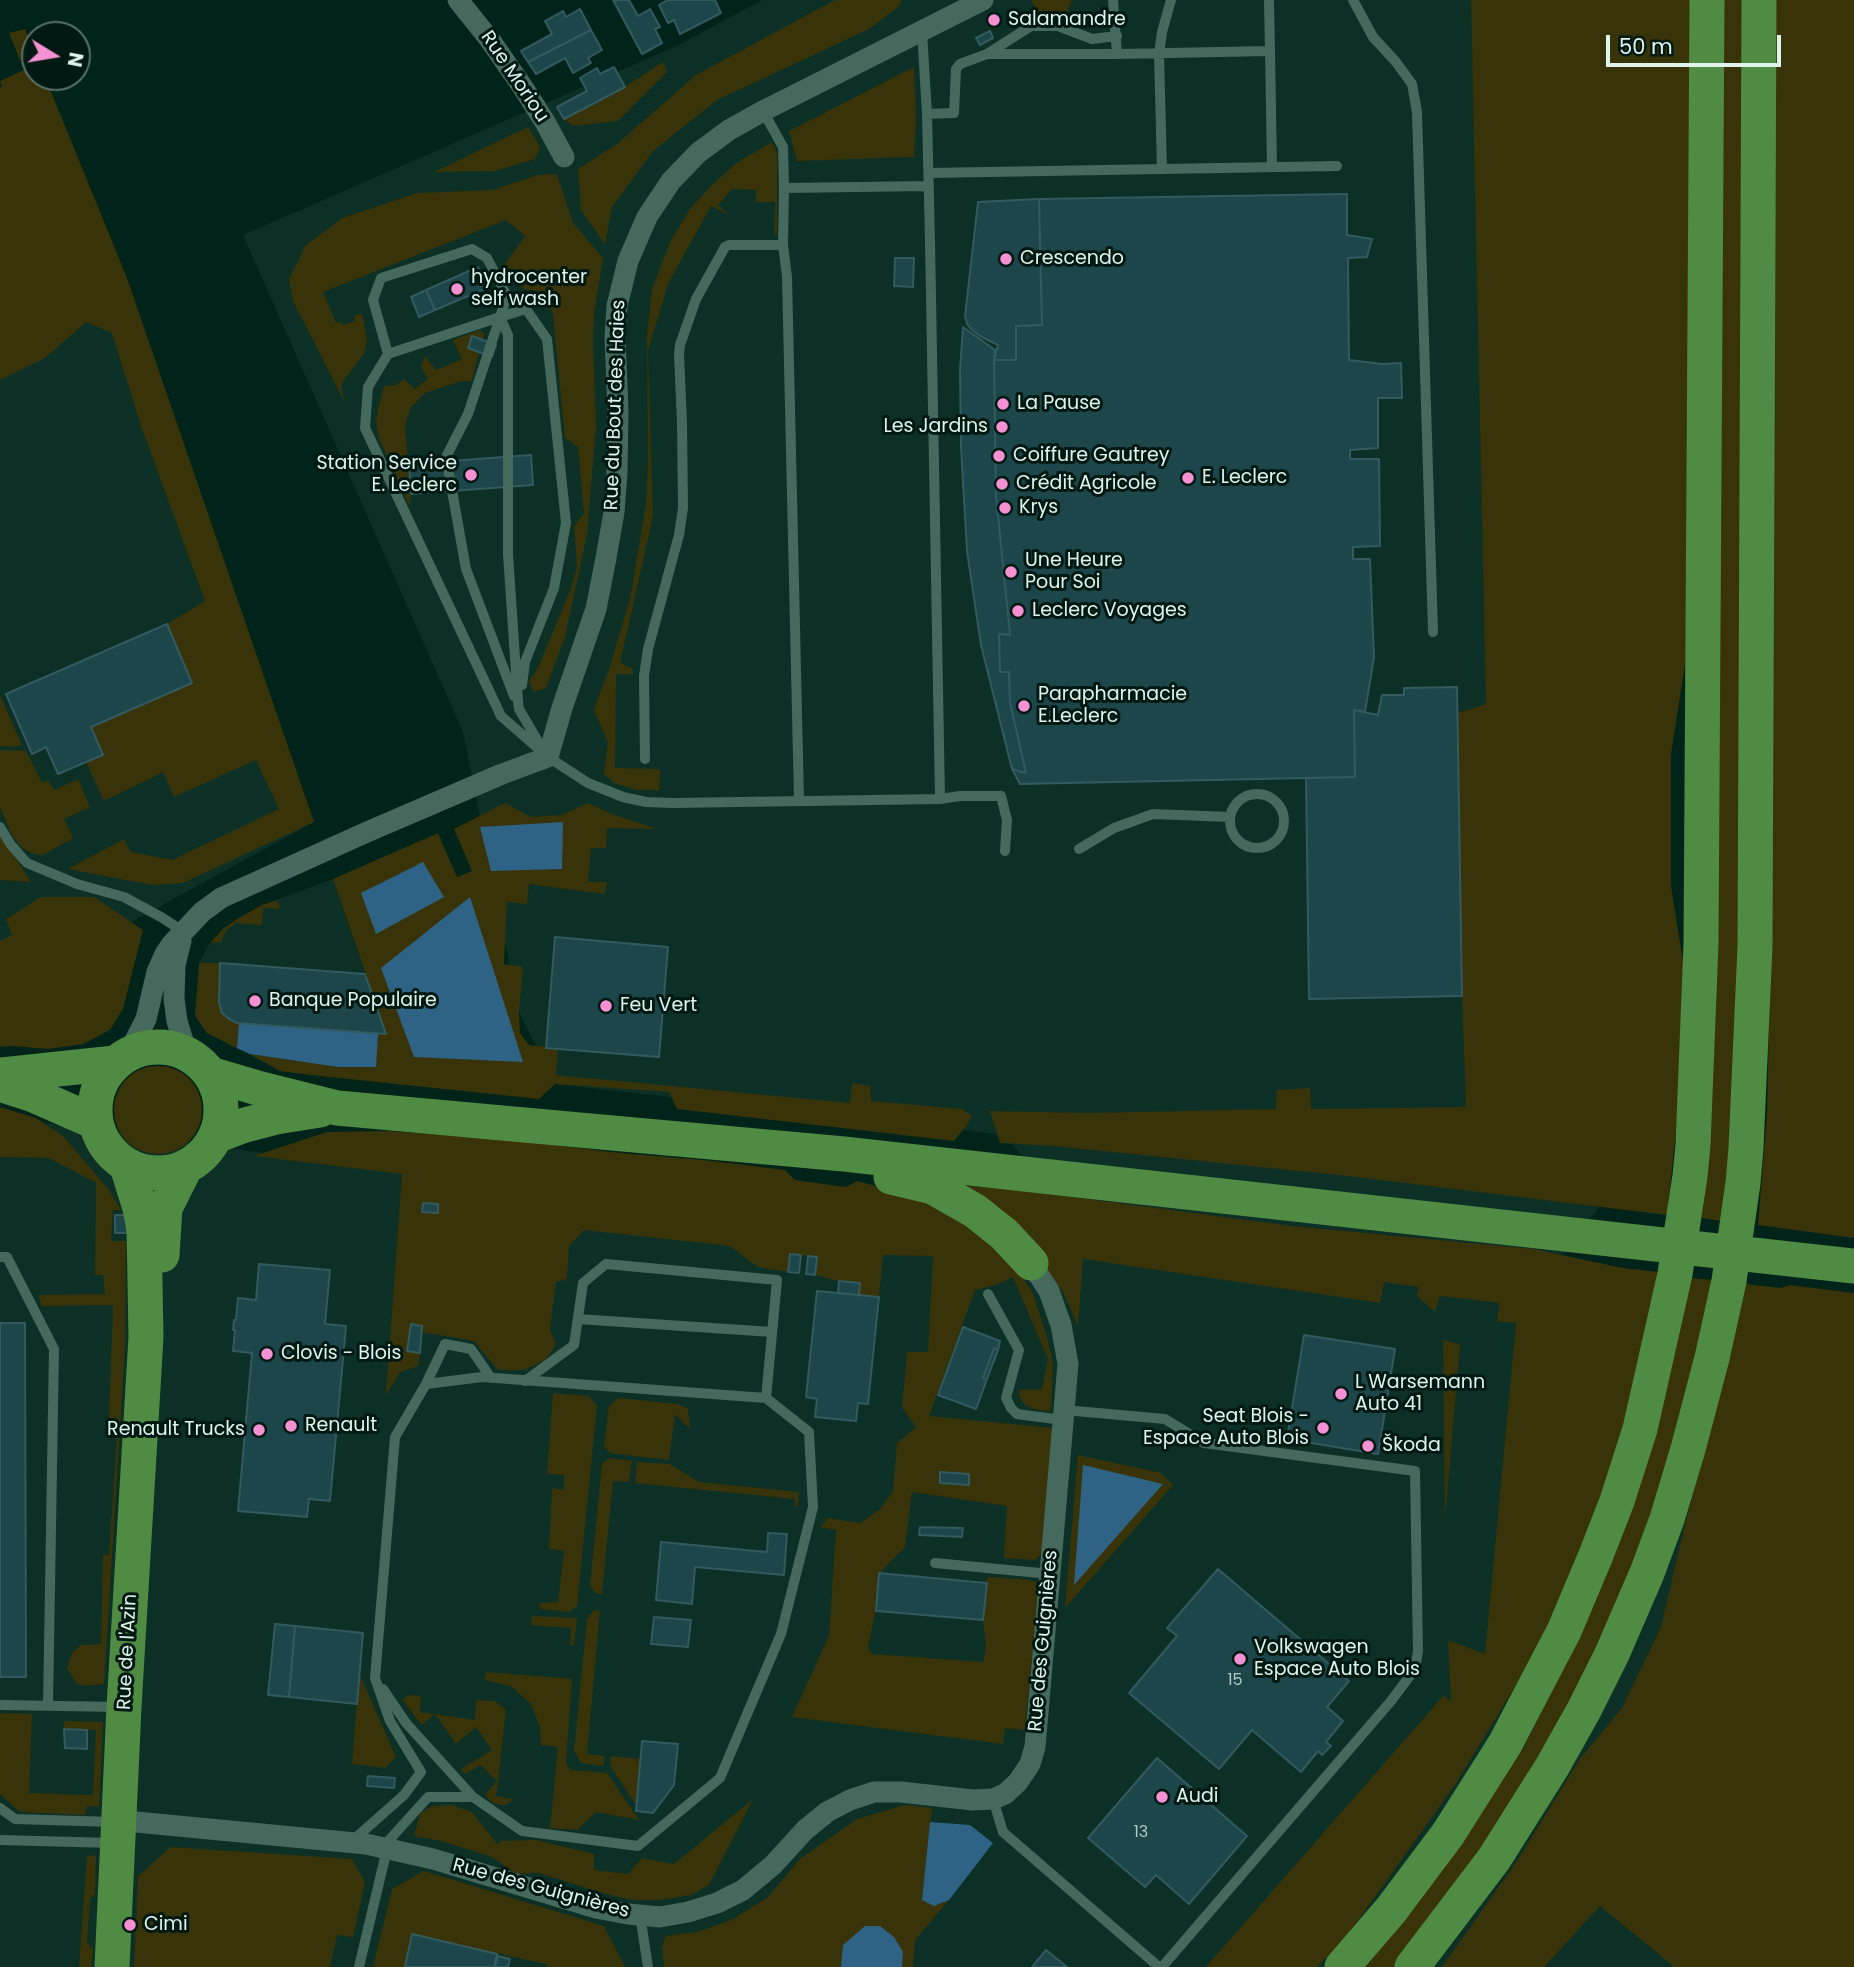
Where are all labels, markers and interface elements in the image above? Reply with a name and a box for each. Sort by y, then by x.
place label: Salamandre [1008,9,1126,31]
marker: Salamandre [986,12,1002,28]
north arrow [21,21,91,91]
scale bar [1609,21,1784,65]
street label: Rue Moriou [475,27,553,127]
text: 50 m [1619,32,1673,61]
text: N [61,50,90,69]
place label: Crescendo [1020,248,1124,270]
marker: Crescendo [998,251,1014,267]
place label: hydrocenter self wash [471,267,587,311]
marker: hydrocenter self wash [449,281,465,297]
street label: Rue du Bout des Haies [601,299,631,511]
place label: La Pause [1017,393,1101,415]
marker: La Pause [995,396,1011,412]
place label: Les Jardins [883,416,988,438]
marker: Les Jardins [994,419,1010,435]
place label: Coiffure Gautrey [1013,445,1169,467]
marker: Coiffure Gautrey [991,448,1007,464]
place label: Station Service E. Leclerc [316,453,457,497]
marker: Station Service E. Leclerc [463,467,479,483]
place label: E. Leclerc [1202,467,1287,489]
marker: E. Leclerc [1180,470,1196,486]
place label: Crédit Agricole [1016,473,1157,495]
marker: Crédit Agricole [994,476,1010,492]
place label: Krys [1019,497,1058,519]
marker: Krys [997,500,1013,516]
place label: Une Heure Pour Soi [1025,550,1123,594]
marker: Une Heure Pour Soi [1003,564,1019,580]
place label: Leclerc Voyages [1032,600,1187,622]
marker: Leclerc Voyages [1010,603,1026,619]
place label: Parapharmacie E.Leclerc [1038,684,1187,728]
marker: Parapharmacie E.Leclerc [1016,698,1032,714]
place label: Banque Populaire [269,990,437,1012]
marker: Banque Populaire [247,993,263,1009]
place label: Feu Vert [620,995,697,1017]
marker: Feu Vert [598,998,614,1014]
place label: Clovis - Blois [281,1343,401,1365]
marker: Clovis - Blois [259,1346,275,1362]
place label: L Warsemann Auto 41 [1355,1372,1485,1416]
marker: L Warsemann Auto 41 [1333,1386,1349,1402]
place label: Seat Blois - Espace Auto Blois [1143,1406,1309,1450]
place label: Renault [305,1415,377,1437]
marker: Renault [283,1418,299,1434]
place label: Renault Trucks [107,1419,245,1441]
marker: Seat Blois - Espace Auto Blois [1315,1420,1331,1436]
marker: Renault Trucks [251,1422,267,1438]
place label: Škoda [1382,1435,1441,1457]
marker: Škoda [1360,1438,1376,1454]
street label: Rue des Guignières [1025,1549,1063,1733]
street label: Rue de l'Azin [114,1593,142,1711]
place label: Volkswagen Espace Auto Blois [1254,1637,1420,1681]
marker: Volkswagen Espace Auto Blois [1232,1651,1248,1667]
house number: 15 [1227,1671,1243,1691]
place label: Audi [1176,1786,1218,1808]
marker: Audi [1154,1789,1170,1805]
house number: 13 [1134,1823,1148,1843]
street label: Rue des Guignières [450,1854,632,1924]
place label: Cimi [144,1914,188,1936]
marker: Cimi [122,1917,138,1933]

